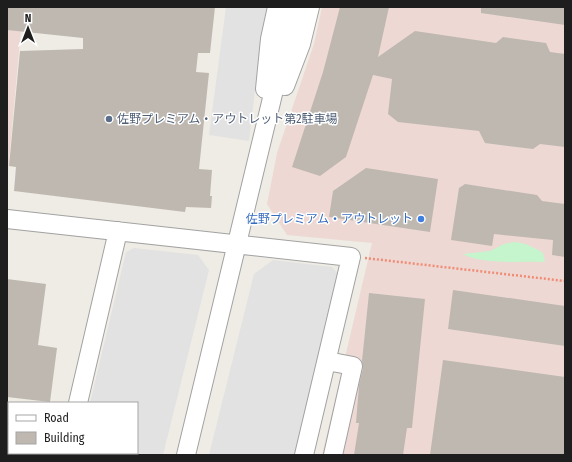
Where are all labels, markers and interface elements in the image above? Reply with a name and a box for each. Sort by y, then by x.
north arrow [8,8,48,48]
text: N [25,12,31,25]
place label: 佐野プレミアム・アウトレット第2駐車場 [117,112,337,126]
marker: 佐野プレミアム・アウトレット第2駐車場 [104,114,114,124]
place label: 佐野プレミアム・アウトレット [246,212,413,226]
marker: 佐野プレミアム・アウトレット [416,214,426,224]
legend [8,402,138,454]
text: Road [44,411,69,425]
text: Building [44,431,85,445]

